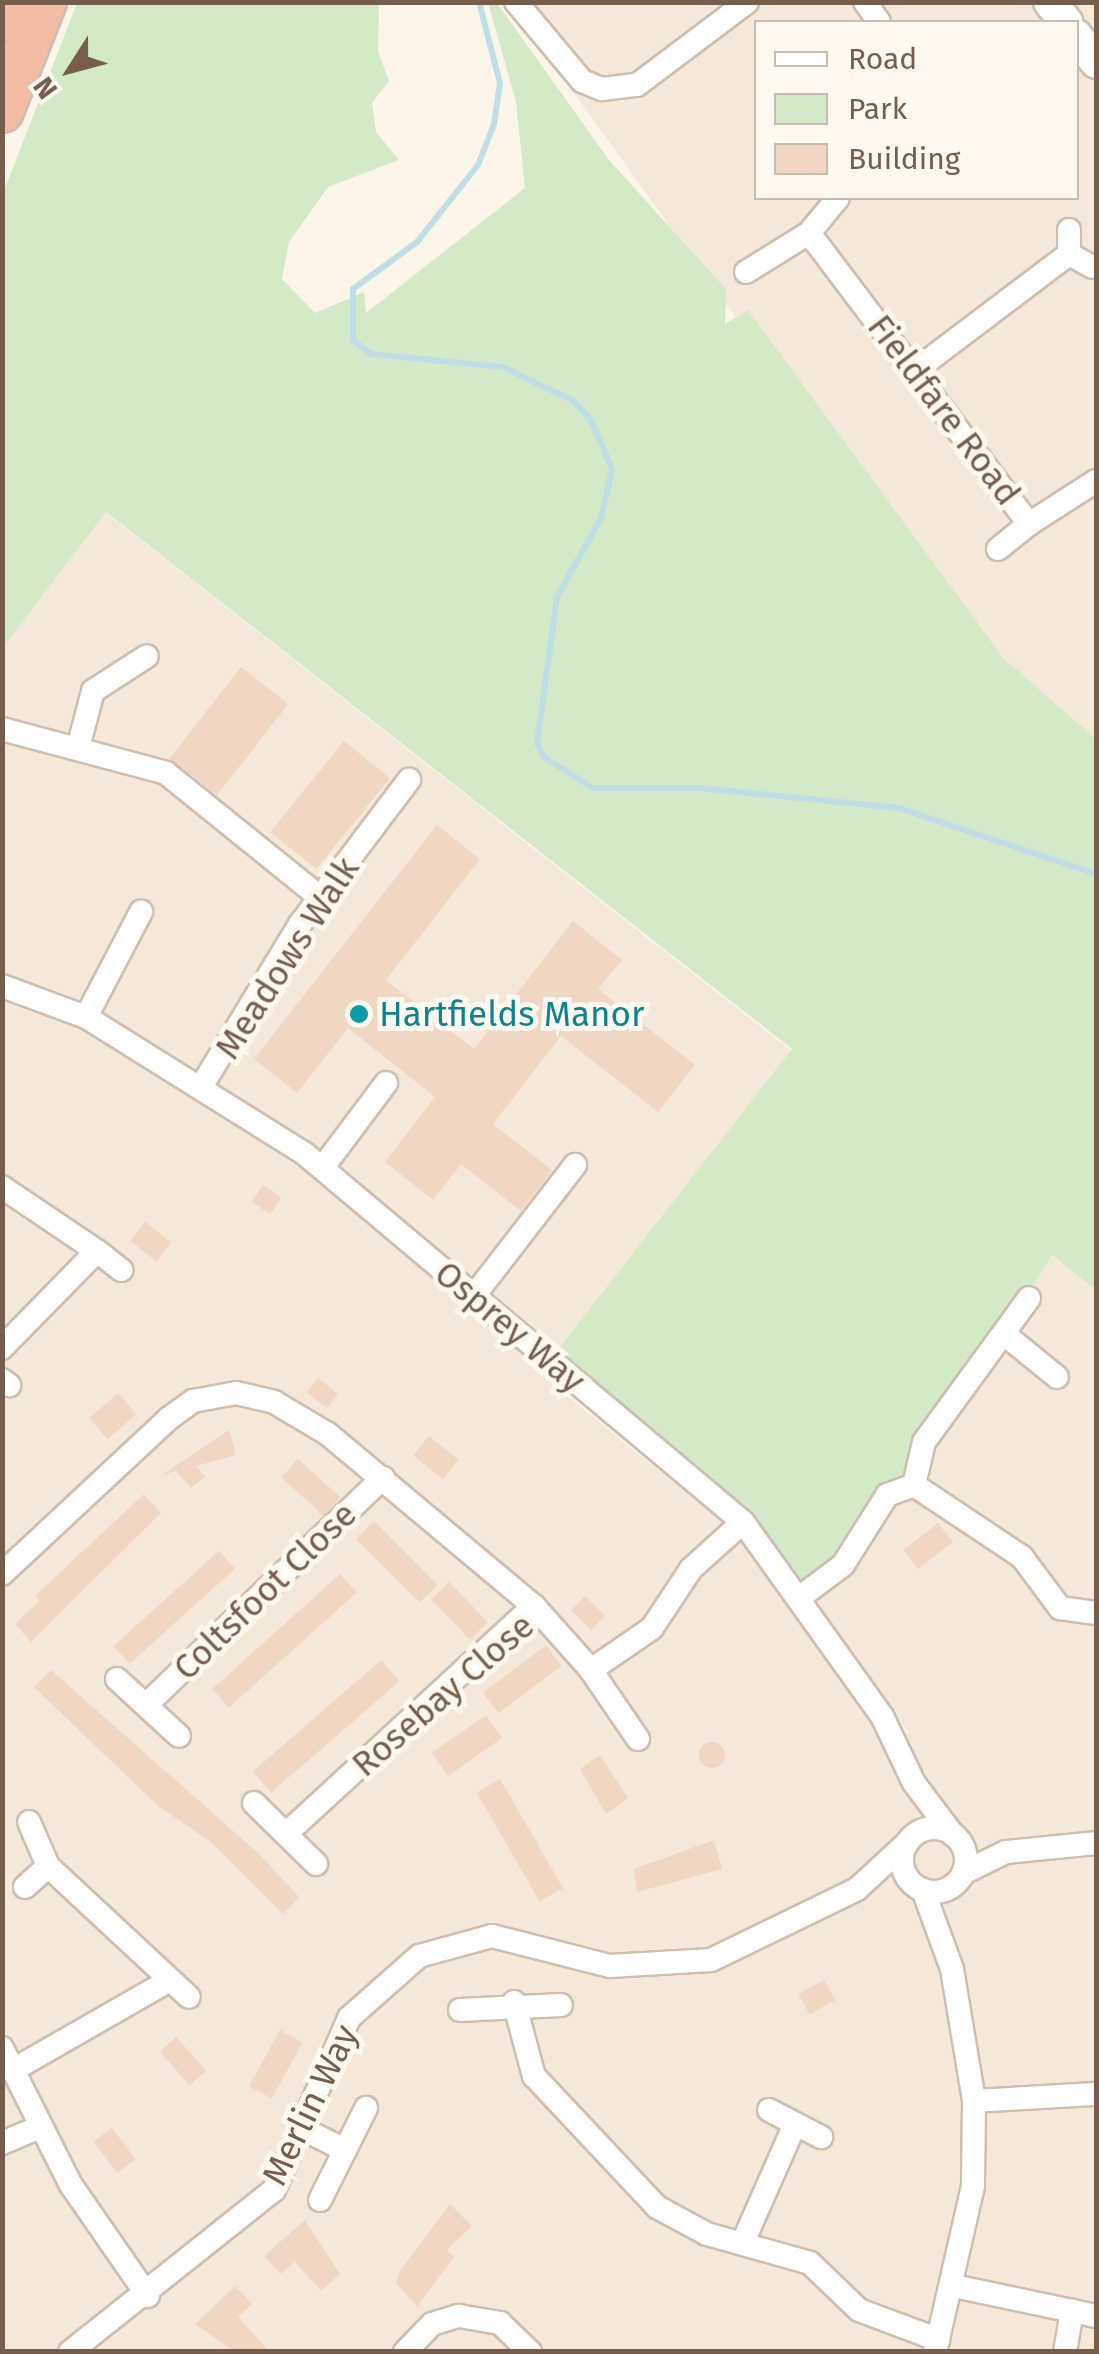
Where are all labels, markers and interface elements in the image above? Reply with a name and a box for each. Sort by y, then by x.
north arrow [20,20,120,120]
legend [754,20,1079,200]
text: Road [848,41,917,77]
text: N [27,71,64,105]
text: Park [848,91,907,127]
text: Building [848,141,960,177]
street label: Fieldfare Road [859,307,1029,513]
street label: Meadows Walk [206,849,368,1067]
place label: Hartfields Manor [379,993,645,1035]
marker: Hartfields Manor [348,1003,370,1025]
street label: Osprey Way [426,1252,594,1402]
street label: Coltsfoot Close [165,1493,365,1689]
street label: Rosebay Close [344,1605,542,1785]
street label: Merlin Way [253,2018,367,2192]

